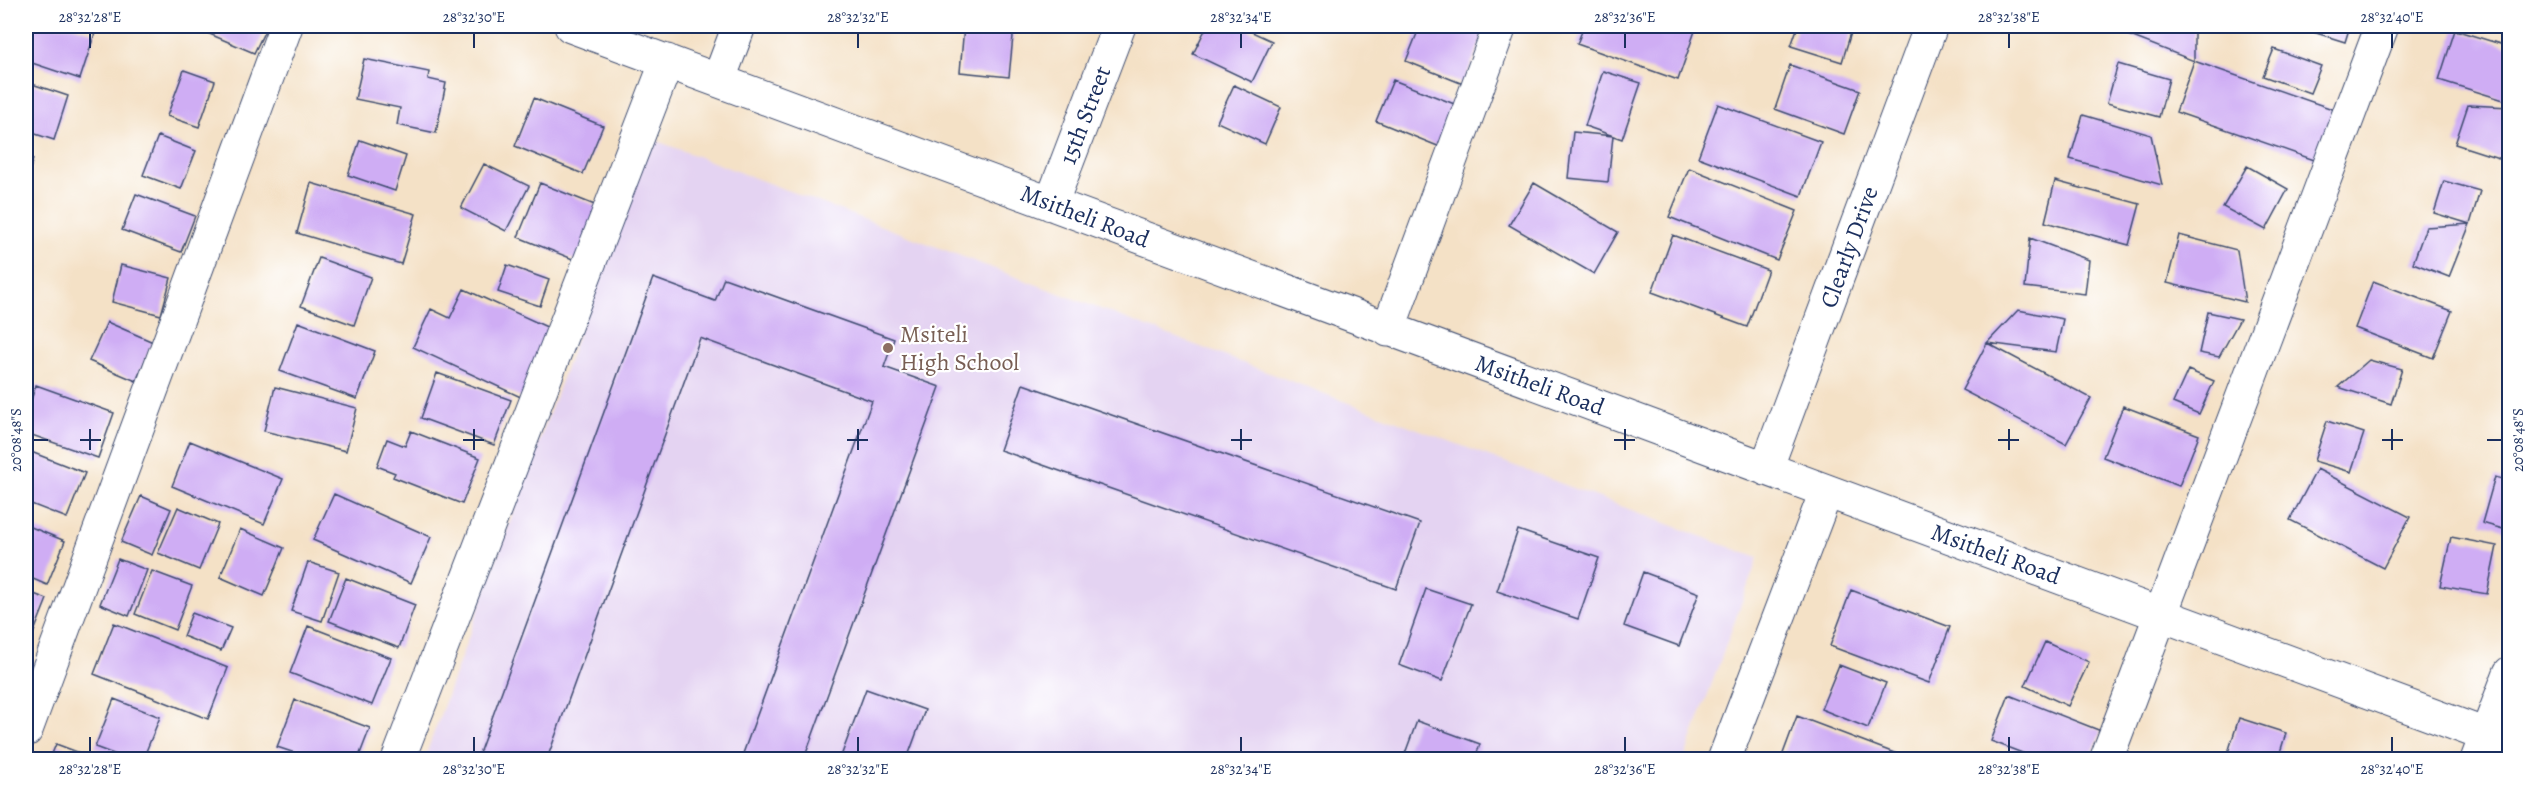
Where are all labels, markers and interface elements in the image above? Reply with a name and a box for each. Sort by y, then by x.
text: 28°32'28"E [59,7,121,27]
text: 28°32'30"E [443,7,505,27]
text: 28°32'32"E [827,7,889,27]
text: 28°32'34"E [1210,7,1272,27]
text: 28°32'36"E [1594,7,1656,27]
text: 28°32'38"E [1978,7,2040,27]
text: 28°32'40"E [2360,7,2424,27]
street label: 15th Street [1052,61,1118,169]
street label: Msitheli Road [1016,177,1154,255]
street label: Clearly Drive [1812,182,1886,312]
place label: Msiteli High School [900,318,1019,378]
marker: Msiteli High School [881,341,895,355]
street label: Msitheli Road [1471,347,1609,423]
text: 20°08'48"S [6,408,26,472]
text: 20°08'48"S [2508,408,2528,472]
street label: Msitheli Road [1927,516,2065,592]
text: 28°32'28"E [59,759,121,779]
text: 28°32'30"E [443,759,505,779]
text: 28°32'32"E [827,759,889,779]
text: 28°32'34"E [1210,759,1272,779]
text: 28°32'36"E [1594,759,1656,779]
text: 28°32'38"E [1978,759,2040,779]
text: 28°32'40"E [2360,759,2424,779]

